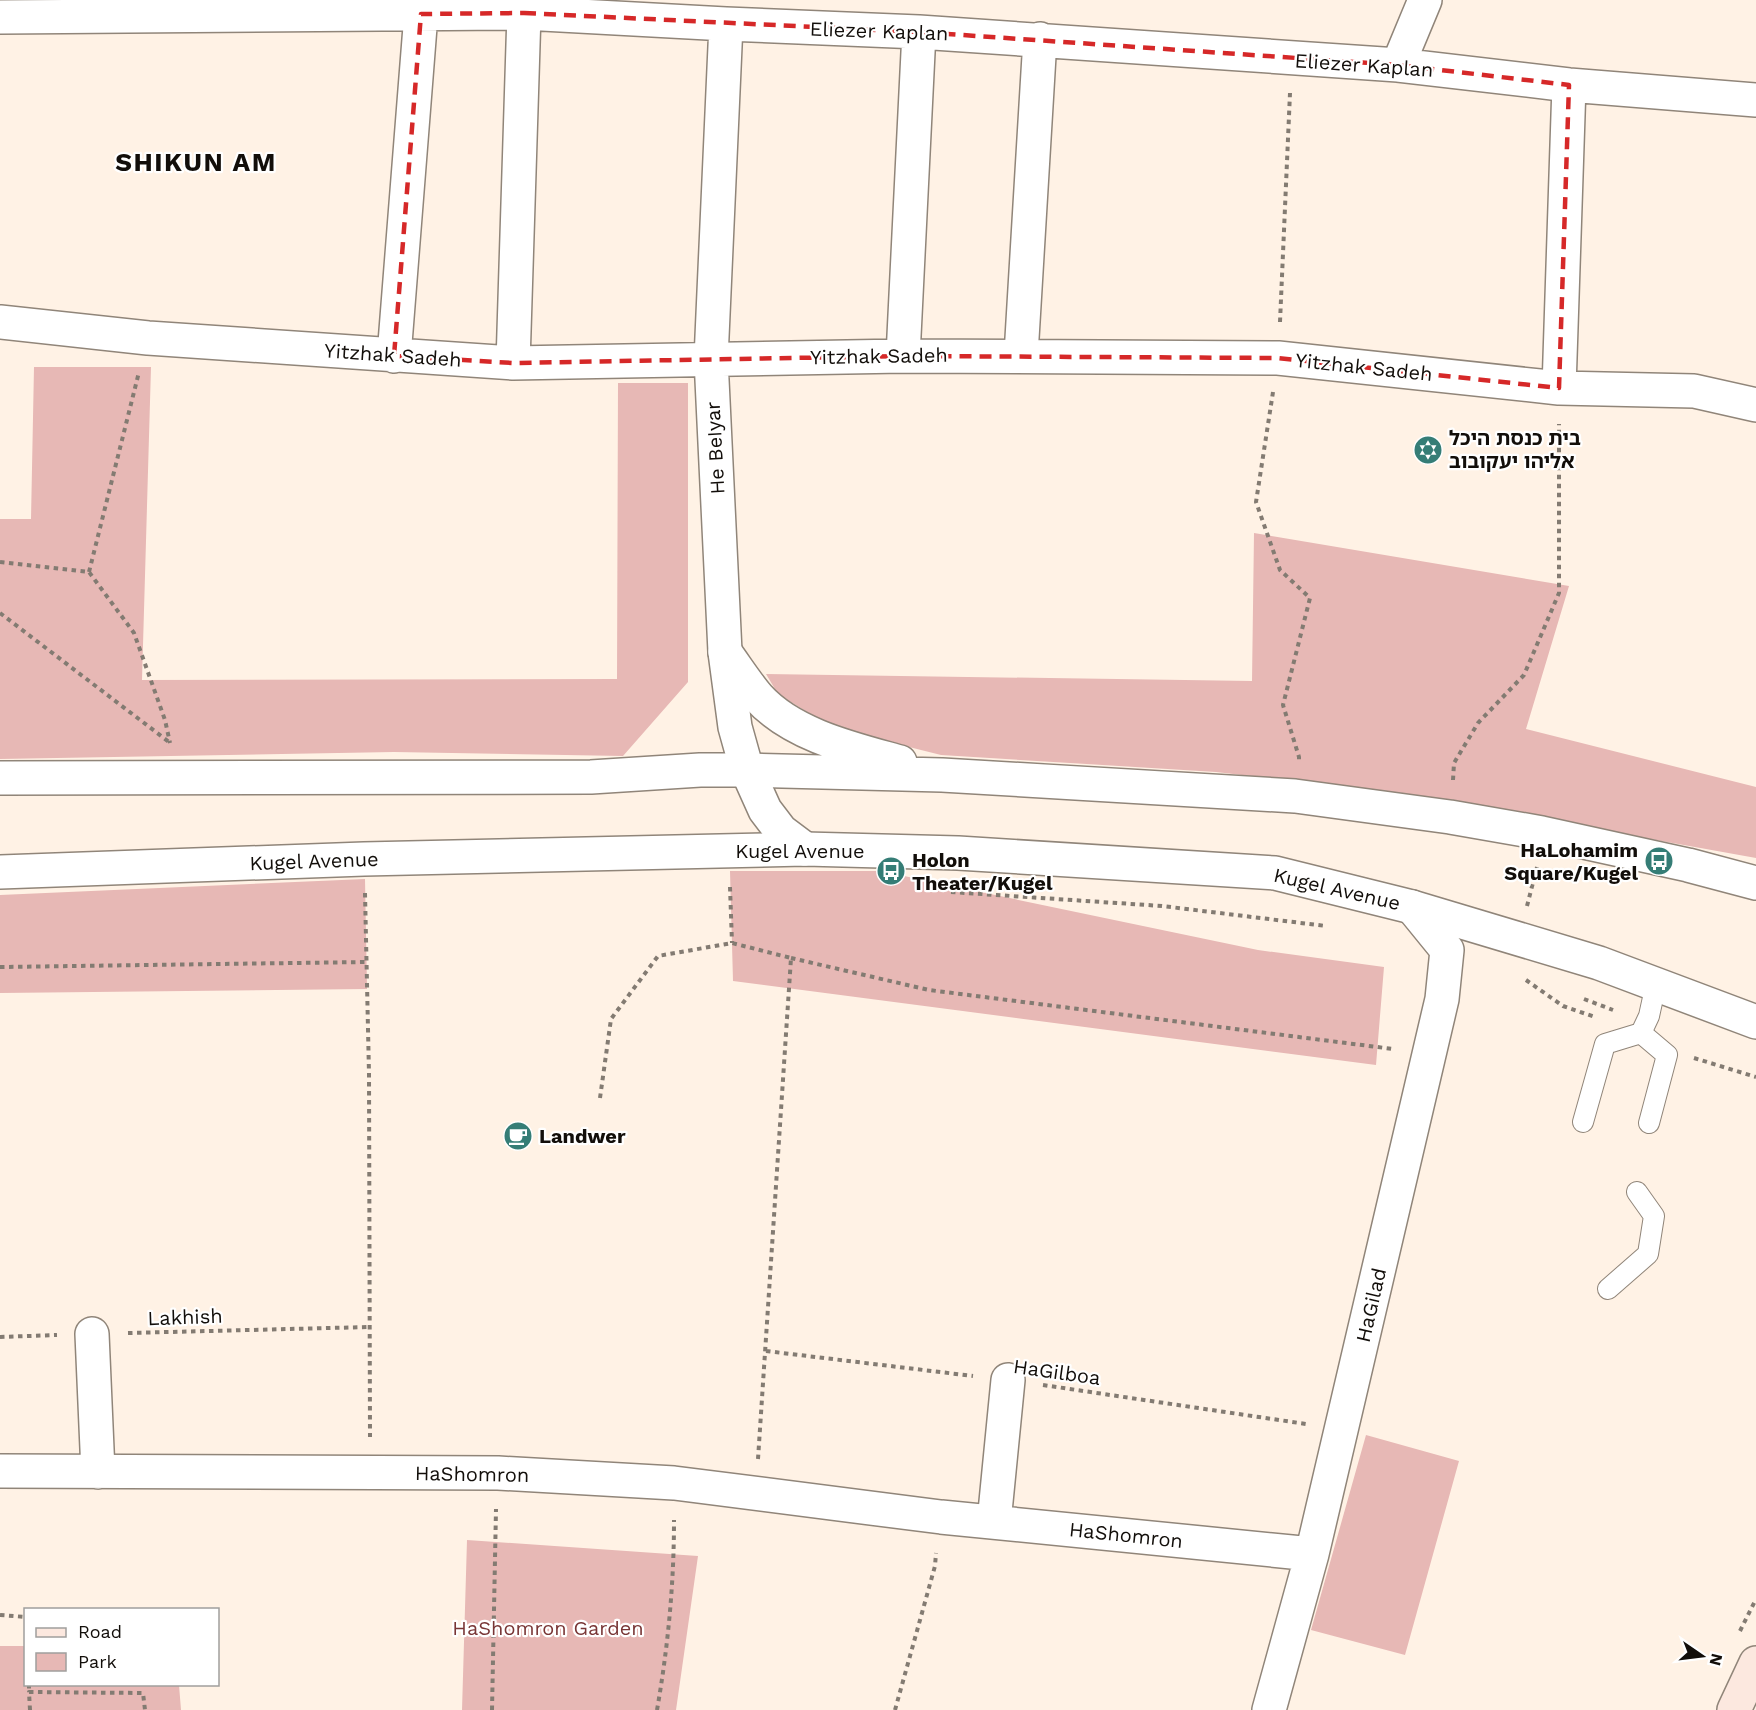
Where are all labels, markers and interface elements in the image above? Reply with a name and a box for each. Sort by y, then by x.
street label: Eliezer Kaplan [809,17,949,45]
street label: Eliezer Kaplan [1294,48,1434,82]
district label: SHIKUN AM [115,147,277,177]
street label: Yitzhak Sadeh [324,338,462,372]
street label: Yitzhak Sadeh [810,343,948,369]
street label: Yitzhak Sadeh [1294,348,1434,386]
street label: He BeIyar [701,401,729,495]
place label: בית כנסת היכל אליהו יעקובוב [1449,426,1581,473]
synagogue icon: בית כנסת היכל אליהו יעקובוב [1412,434,1444,466]
place label: HaLohamim Square/Kugel [1504,838,1638,885]
street label: Kugel Avenue [735,839,865,863]
bus stop icon: HaLohamim Square/Kugel [1643,845,1675,877]
street label: Kugel Avenue [249,847,379,875]
place label: Holon Theater/Kugel [912,848,1053,895]
bus stop icon: Holon Theater/Kugel [875,855,907,887]
street label: Kugel Avenue [1271,863,1403,915]
cafe icon: Landwer [502,1120,534,1152]
place label: Landwer [539,1124,626,1148]
street label: HaGilad [1351,1265,1391,1345]
street label: Lakhish [147,1304,223,1330]
street label: HaGilboa [1012,1354,1102,1390]
street label: HaShomron [415,1461,529,1487]
street label: HaShomron [1068,1517,1184,1553]
legend [24,1608,219,1686]
park label: HaShomron Garden [452,1616,644,1640]
text: Road [78,1621,122,1642]
north arrow [1672,1626,1732,1686]
text: Park [78,1651,117,1672]
text: N [1705,1651,1727,1668]

